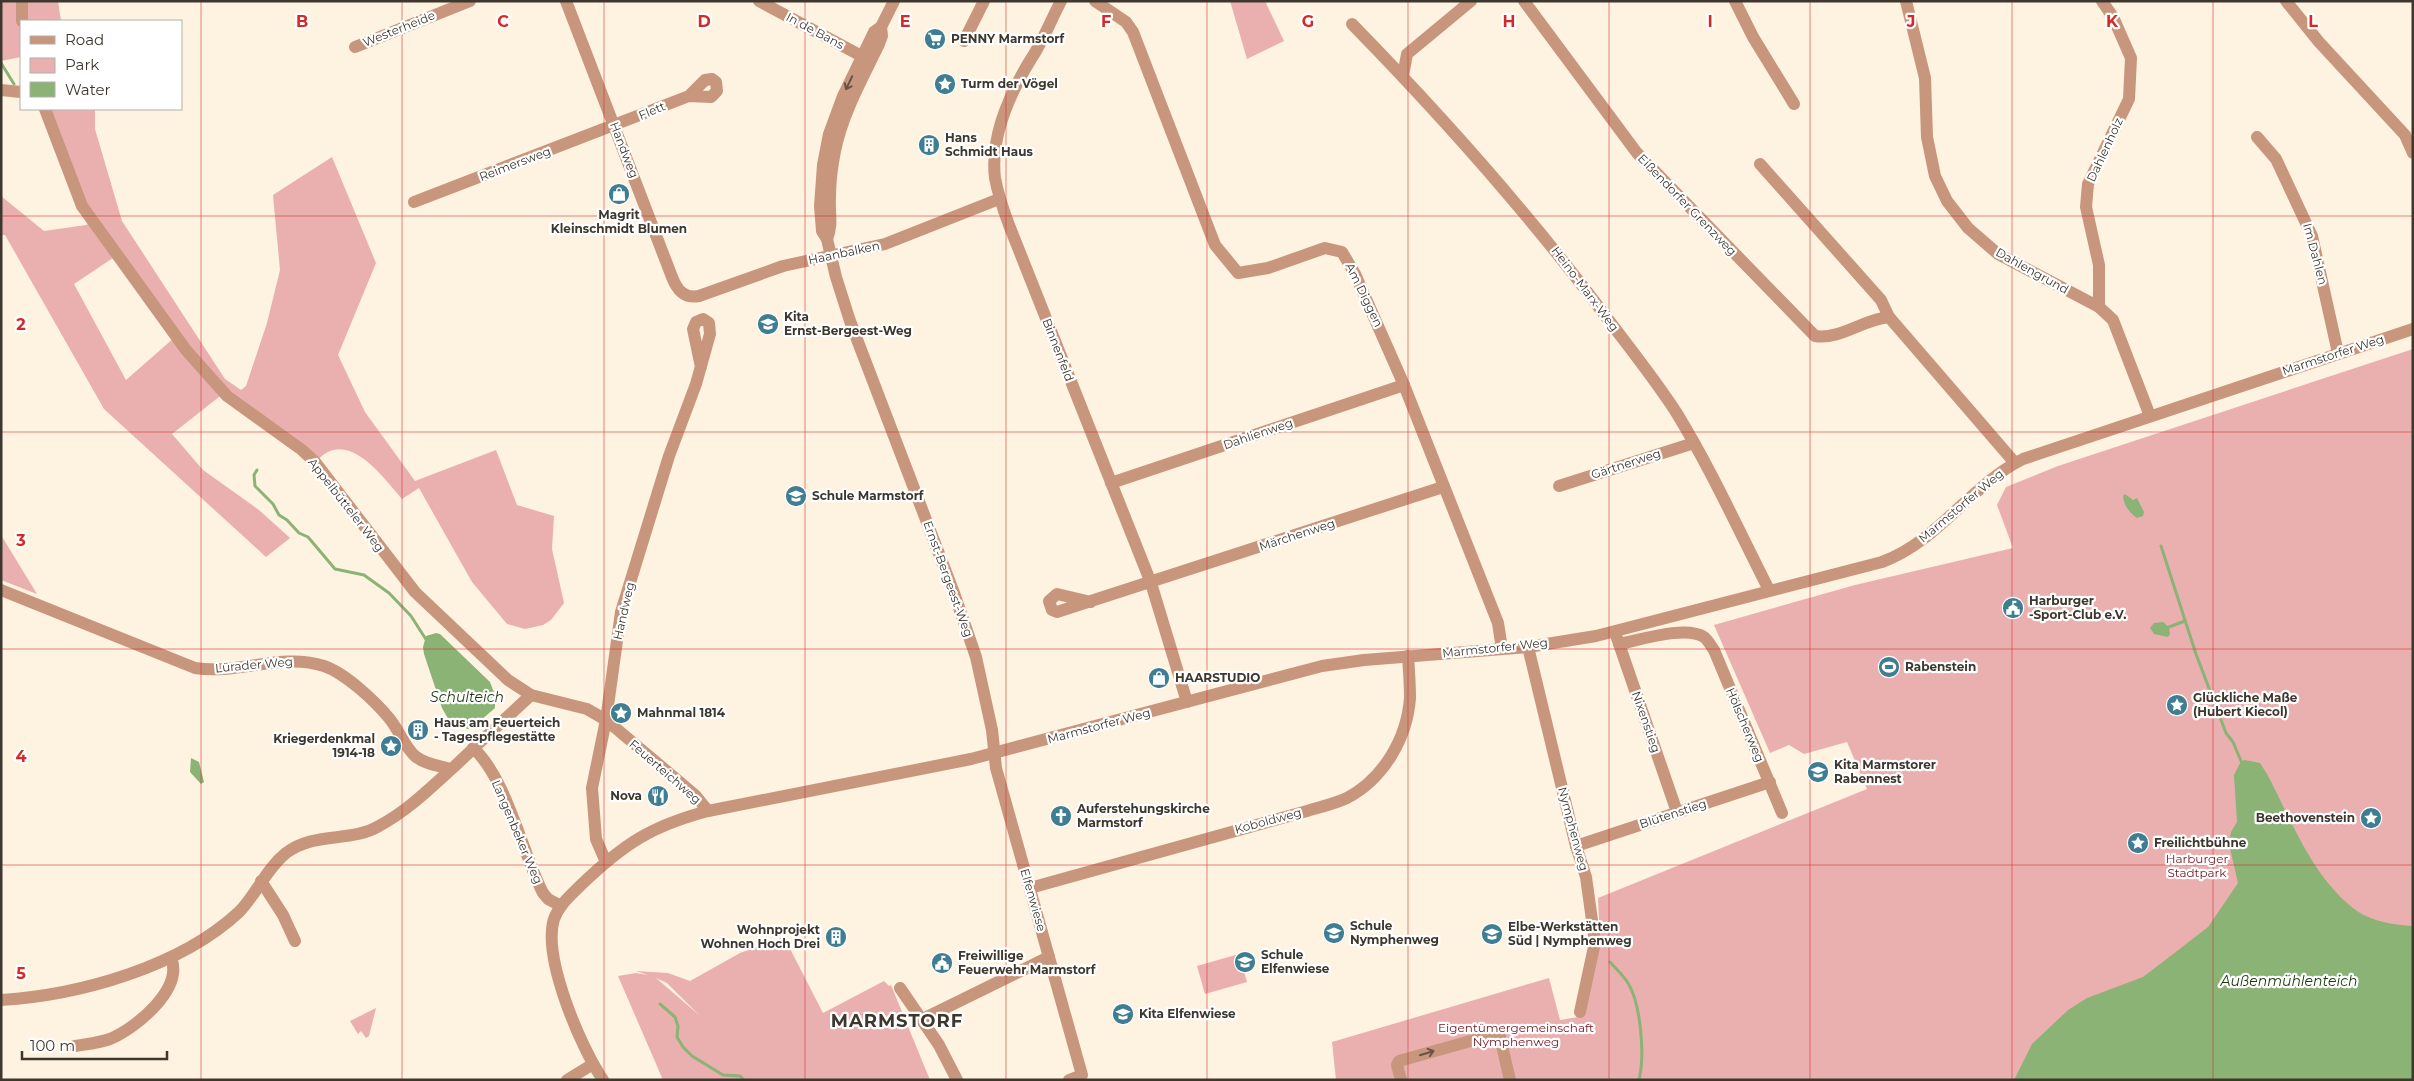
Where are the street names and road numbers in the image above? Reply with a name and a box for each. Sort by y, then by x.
street label: Westerheide [361,7,437,50]
street label: In de Bans [784,9,847,52]
street label: Flett [636,98,668,123]
street label: Dahlenholz [2083,115,2126,184]
street label: Handweg [607,120,642,180]
street label: Reimersweg [477,143,553,184]
street label: Eißendorfer Grenzweg [1635,151,1740,259]
street label: Im Dahlen [2300,221,2331,286]
street label: Haanbalken [807,238,881,267]
street label: Heino-Marx-Weg [1549,243,1622,334]
street label: Dahlengrund [1993,244,2071,297]
street label: Am Diggen [1342,260,1386,329]
street label: Binnenfeld [1040,316,1077,384]
street label: Marmstorfer Weg [2280,331,2386,378]
street label: Dahlienweg [1221,415,1295,452]
street label: Gärtnerweg [1589,445,1663,482]
street label: Appelbütteler Weg [305,455,388,555]
street label: Marmstorfer Weg [1915,466,2006,545]
street label: Märchenweg [1257,515,1337,554]
street label: Ernst-Bergeest-Weg [920,519,977,639]
street label: Handweg [610,580,637,641]
street label: Marmstorfer Weg [1441,634,1549,661]
street label: Lürader Weg [214,654,293,675]
street label: Hölscherweg [1723,685,1768,764]
street label: Nixenstieg [1629,689,1664,755]
street label: Marmstorfer Weg [1046,705,1152,746]
street label: Feuerteichweg [626,736,704,807]
street label: Langenbeker Weg [489,778,546,886]
street label: Nymphenweg [1555,785,1592,873]
street label: Blütenstieg [1637,796,1708,831]
street label: Koboldweg [1233,804,1303,837]
street label: Elfenwiese [1017,867,1050,933]

